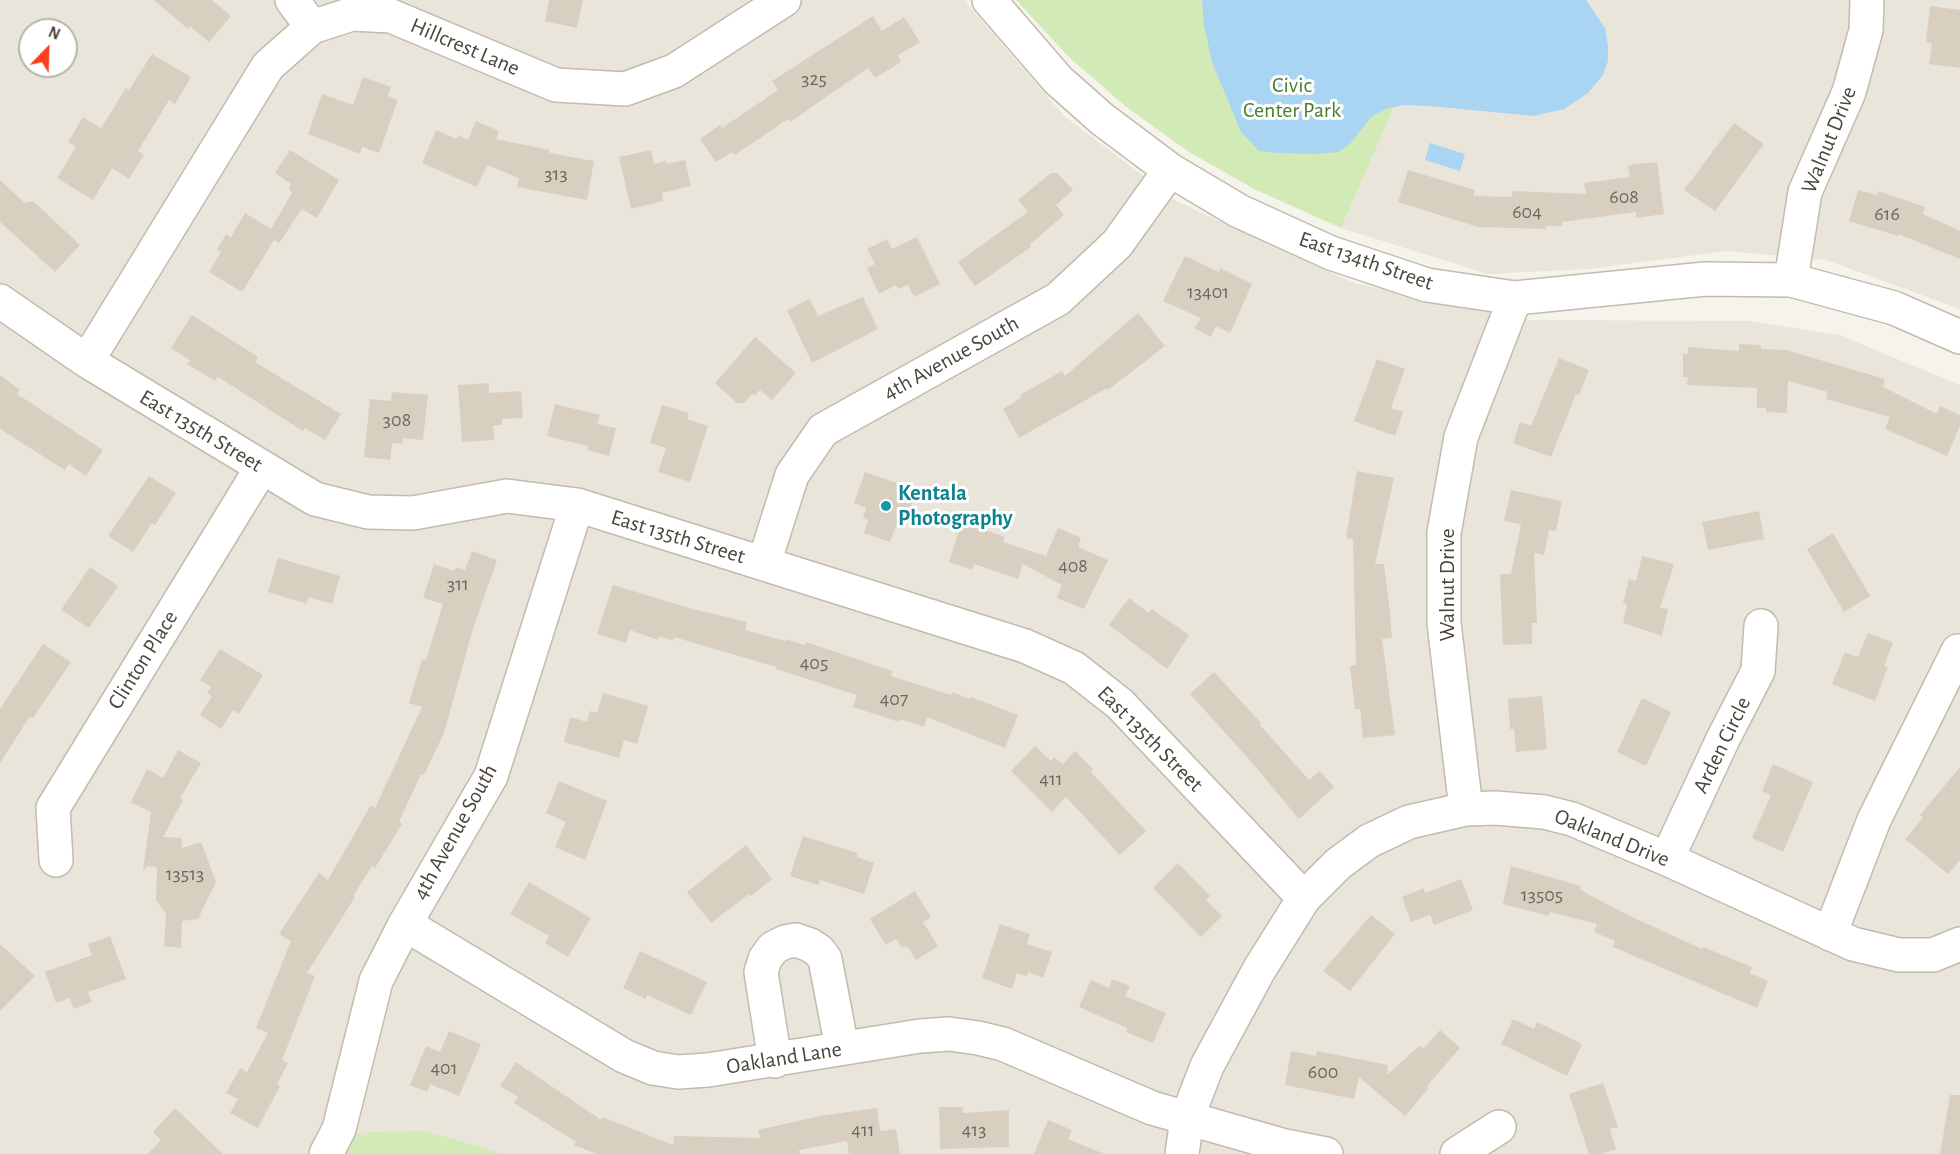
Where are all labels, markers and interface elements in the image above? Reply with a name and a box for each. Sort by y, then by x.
street label: Hillcrest Lane [406,12,524,82]
north arrow [18,18,78,78]
text: N [46,24,62,43]
house number: 325 [801,67,827,91]
park label: Civic Center Park [1243,72,1341,124]
street label: Walnut Drive [1796,83,1862,197]
house number: 313 [544,162,568,186]
house number: 608 [1609,185,1639,209]
house number: 604 [1512,200,1542,224]
house number: 616 [1874,202,1900,226]
street label: East 134th Street [1295,226,1437,296]
house number: 13401 [1187,280,1229,304]
street label: 4th Avenue South [879,310,1023,406]
street label: East 135th Street [135,384,267,478]
house number: 308 [383,408,411,432]
place label: Kentala Photography [898,480,1013,532]
marker: Kentala Photography [879,499,893,513]
street label: East 135th Street [608,504,748,570]
street label: Walnut Drive [1434,528,1460,642]
house number: 408 [1058,554,1088,578]
house number: 311 [447,572,469,596]
street label: Clinton Place [102,606,184,714]
house number: 405 [800,651,828,675]
street label: East 135th Street [1092,681,1208,797]
house number: 407 [880,687,908,711]
street label: Arden Circle [1687,692,1757,798]
street label: 4th Avenue South [407,760,503,904]
house number: 411 [1039,767,1063,791]
street label: Oakland Drive [1551,803,1673,873]
house number: 13513 [166,862,204,886]
house number: 13505 [1521,883,1563,907]
street label: Oakland Lane [724,1036,844,1080]
house number: 401 [430,1056,458,1080]
house number: 600 [1308,1060,1338,1084]
house number: 411 [851,1118,875,1142]
house number: 413 [962,1118,986,1142]

